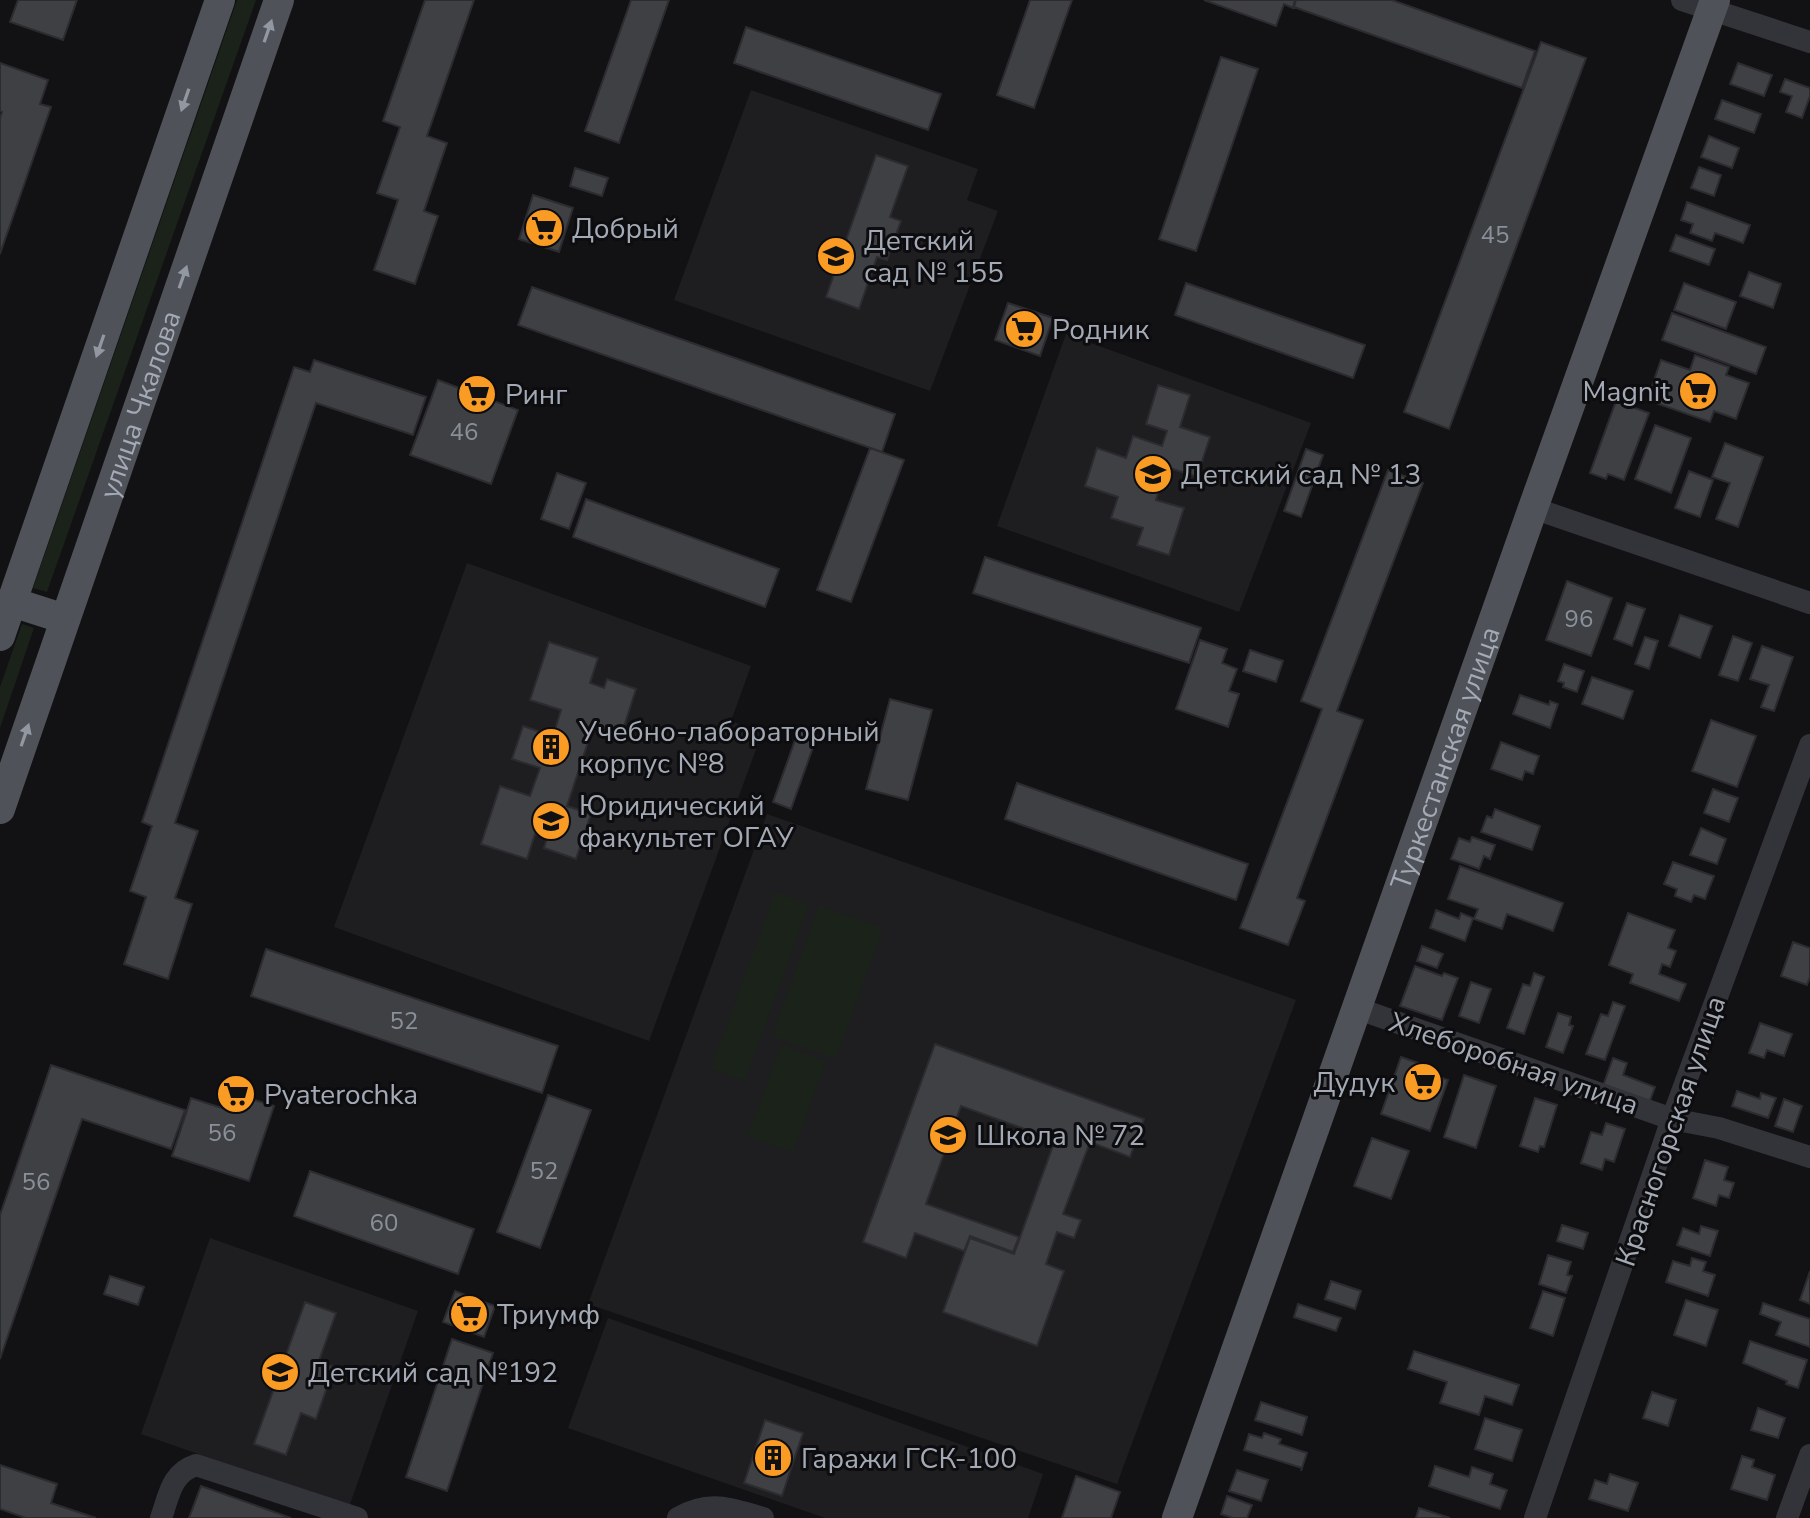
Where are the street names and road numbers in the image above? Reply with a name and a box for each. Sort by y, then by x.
street label: улица Чкалова [90,306,190,504]
street label: Туркестанская улица [1382,621,1510,895]
street label: Красногорская улица [1607,991,1735,1271]
street label: Хлеборобная улица [1384,1003,1643,1124]

